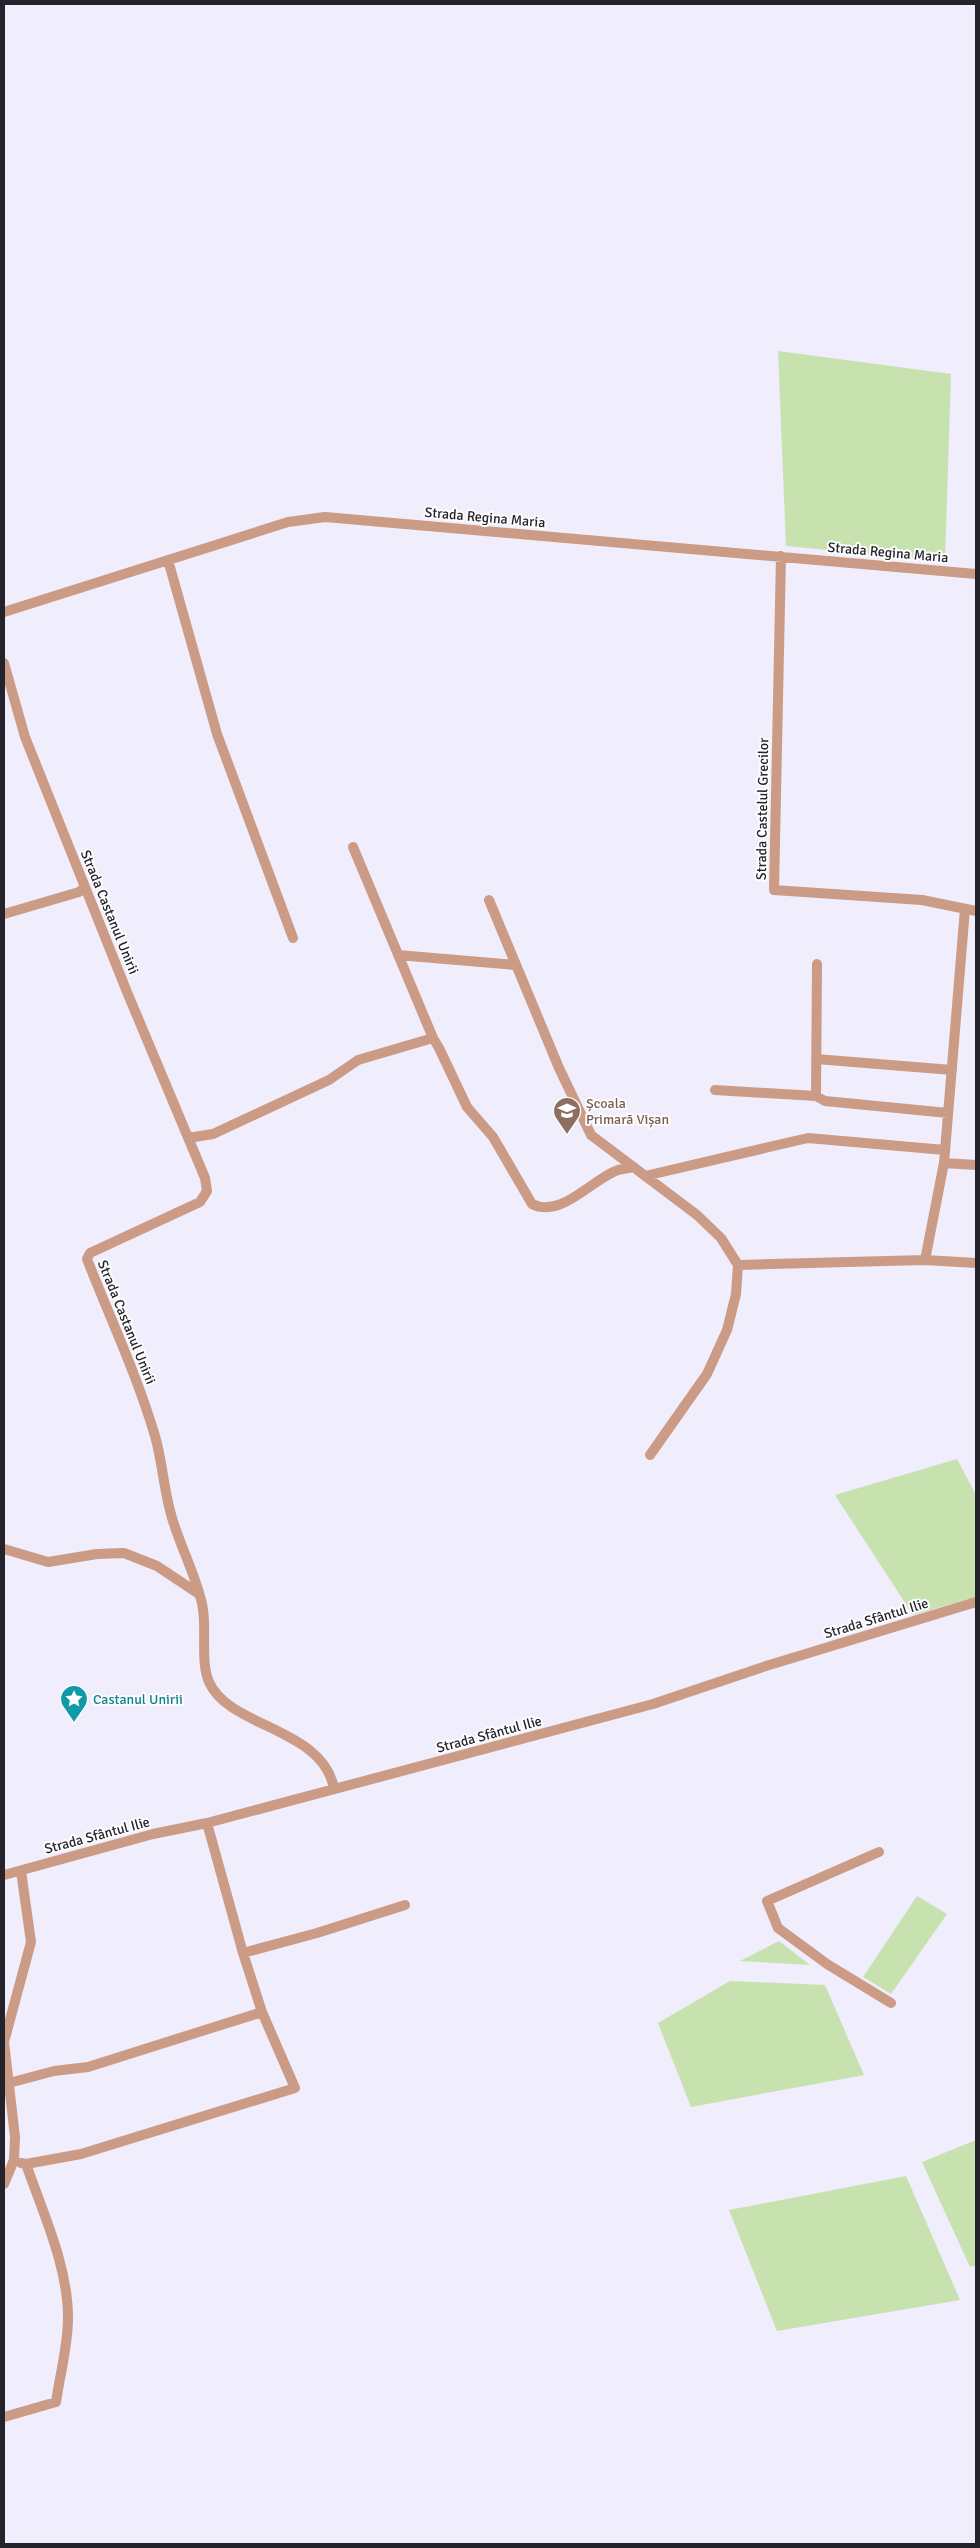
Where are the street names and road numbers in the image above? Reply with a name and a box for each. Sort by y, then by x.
street label: Strada Regina Maria [424,504,546,531]
street label: Strada Regina Maria [827,539,949,566]
street label: Strada Castelul Grecilor [753,737,772,880]
street label: Strada Castanul Unirii [77,848,142,977]
street label: Strada Castanul Unirii [94,1258,159,1387]
street label: Strada Sfântul Ilie [822,1595,930,1642]
street label: Strada Sfântul Ilie [435,1712,544,1757]
street label: Strada Sfântul Ilie [43,1813,152,1858]

